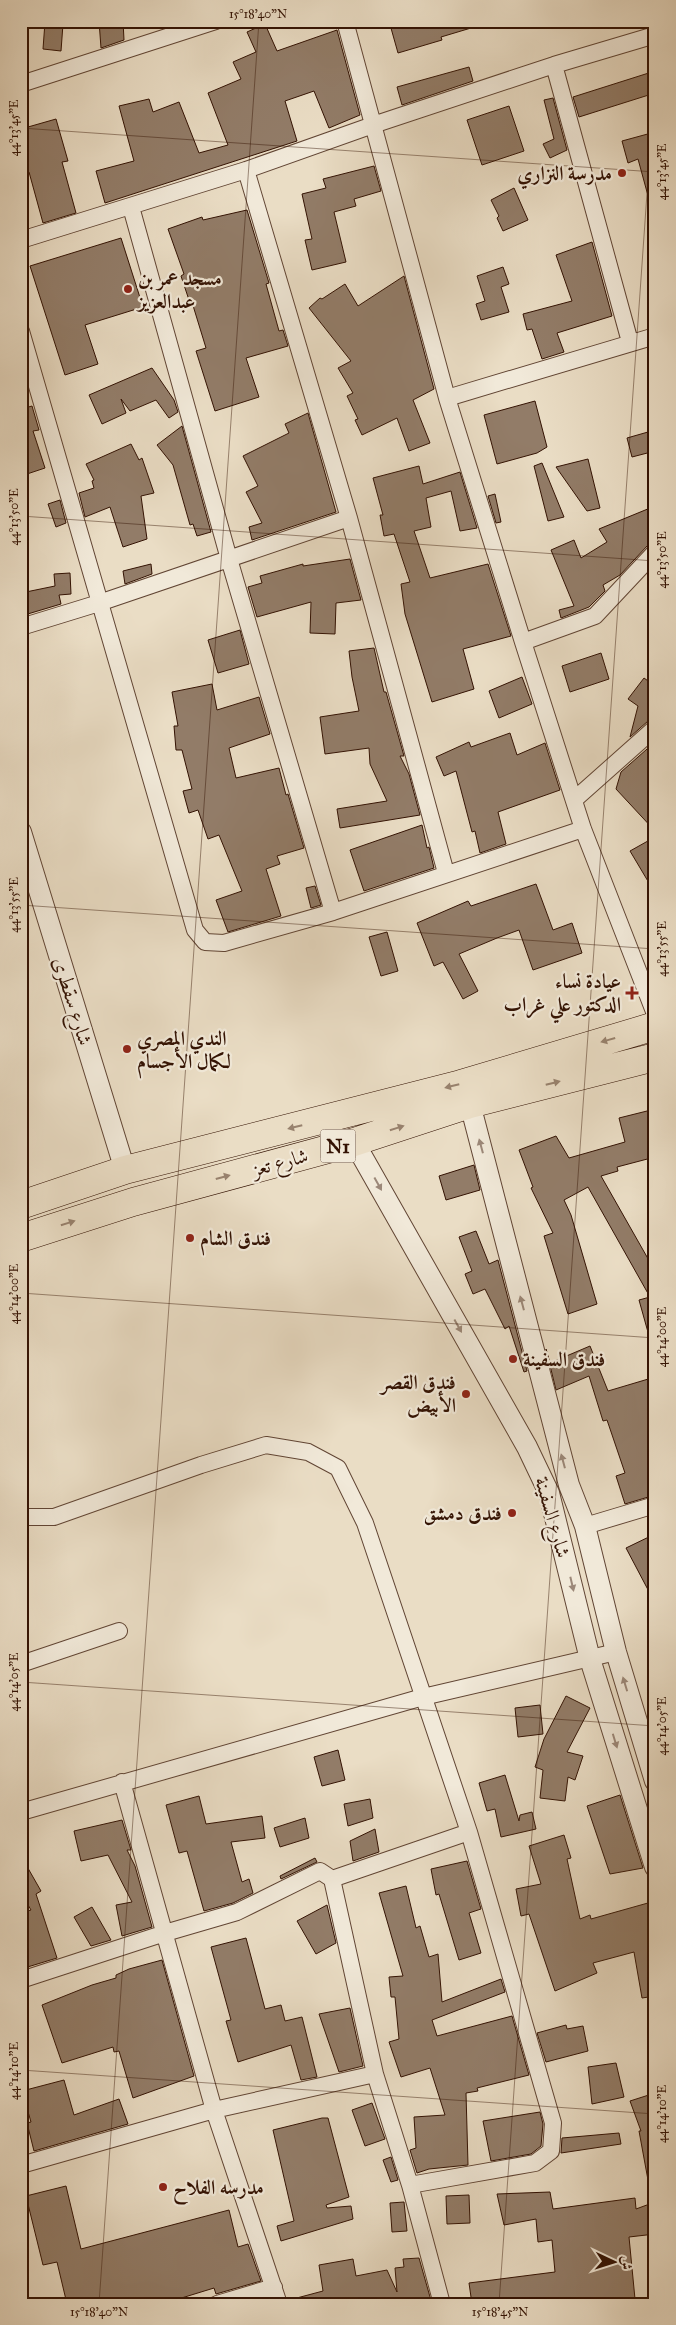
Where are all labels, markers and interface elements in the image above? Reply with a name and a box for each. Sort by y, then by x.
text: 15°18'40"N [229,7,287,21]
text: 44°13'45"E [7,99,21,156]
text: 44°13'45"E [655,143,669,200]
place label: مدرسة النزاري [517,161,612,190]
marker: مدرسة النزاري [616,167,628,179]
place label: مسجد عمر بن عبدالعزيز [136,266,222,314]
marker: مسجد عمر بن عبدالعزيز [122,283,134,295]
text: 44°13'50"E [7,488,21,546]
text: 44°13'50"E [655,531,669,589]
text: 44°13'55"E [7,877,21,933]
text: 44°13'55"E [655,921,669,977]
street label: شارع سقطرى [42,954,98,1050]
place label: عيادة نساء الدكتور علي غراب [503,969,621,1024]
marker: عيادة نساء الدكتور علي غراب [625,986,639,1000]
place label: الندي المصري لكمال الأجسام [137,1026,231,1079]
one-way arrow [600,1037,615,1045]
marker: الندي المصري لكمال الأجسام [121,1043,133,1055]
one-way arrow [545,1079,560,1087]
one-way arrow [445,1082,460,1090]
one-way arrow [287,1123,302,1131]
one-way arrow [389,1124,404,1131]
road number: N1 [320,1130,356,1162]
one-way arrow [477,1138,485,1154]
street label: شارع تعز [247,1143,312,1187]
one-way arrow [216,1173,231,1181]
one-way arrow [374,1177,382,1191]
one-way arrow [60,1219,75,1226]
place label: فندق الشام [200,1226,271,1256]
marker: فندق الشام [184,1232,196,1244]
text: 44°14'00"E [7,1263,21,1324]
one-way arrow [518,1296,526,1311]
text: 44°14'00"E [655,1306,669,1367]
one-way arrow [454,1318,462,1333]
place label: فندق السفينة [523,1347,605,1371]
marker: فندق السفينة [507,1353,519,1365]
place label: فندق القصر الأبيض [379,1370,456,1418]
marker: فندق القصر الأبيض [460,1388,472,1400]
one-way arrow [559,1453,567,1468]
street label: شارع السفينة [524,1474,576,1562]
place label: فندق دمشق [423,1501,502,1526]
marker: فندق دمشق [506,1507,518,1519]
one-way arrow [568,1577,576,1592]
text: 44°14'05"E [7,1652,21,1711]
one-way arrow [621,1677,629,1692]
text: 44°14'05"E [655,1696,669,1755]
one-way arrow [611,1734,619,1749]
text: 44°14'10"E [7,2042,21,2100]
text: 44°14'10"E [655,2085,669,2143]
place label: مدرسه الفلاح [173,2175,264,2206]
marker: مدرسه الفلاح [157,2181,169,2193]
north arrow [588,2238,638,2288]
text: ش [617,2255,635,2271]
text: 15°18'40"N [70,2305,128,2319]
text: 15°18'45"N [472,2305,528,2319]

